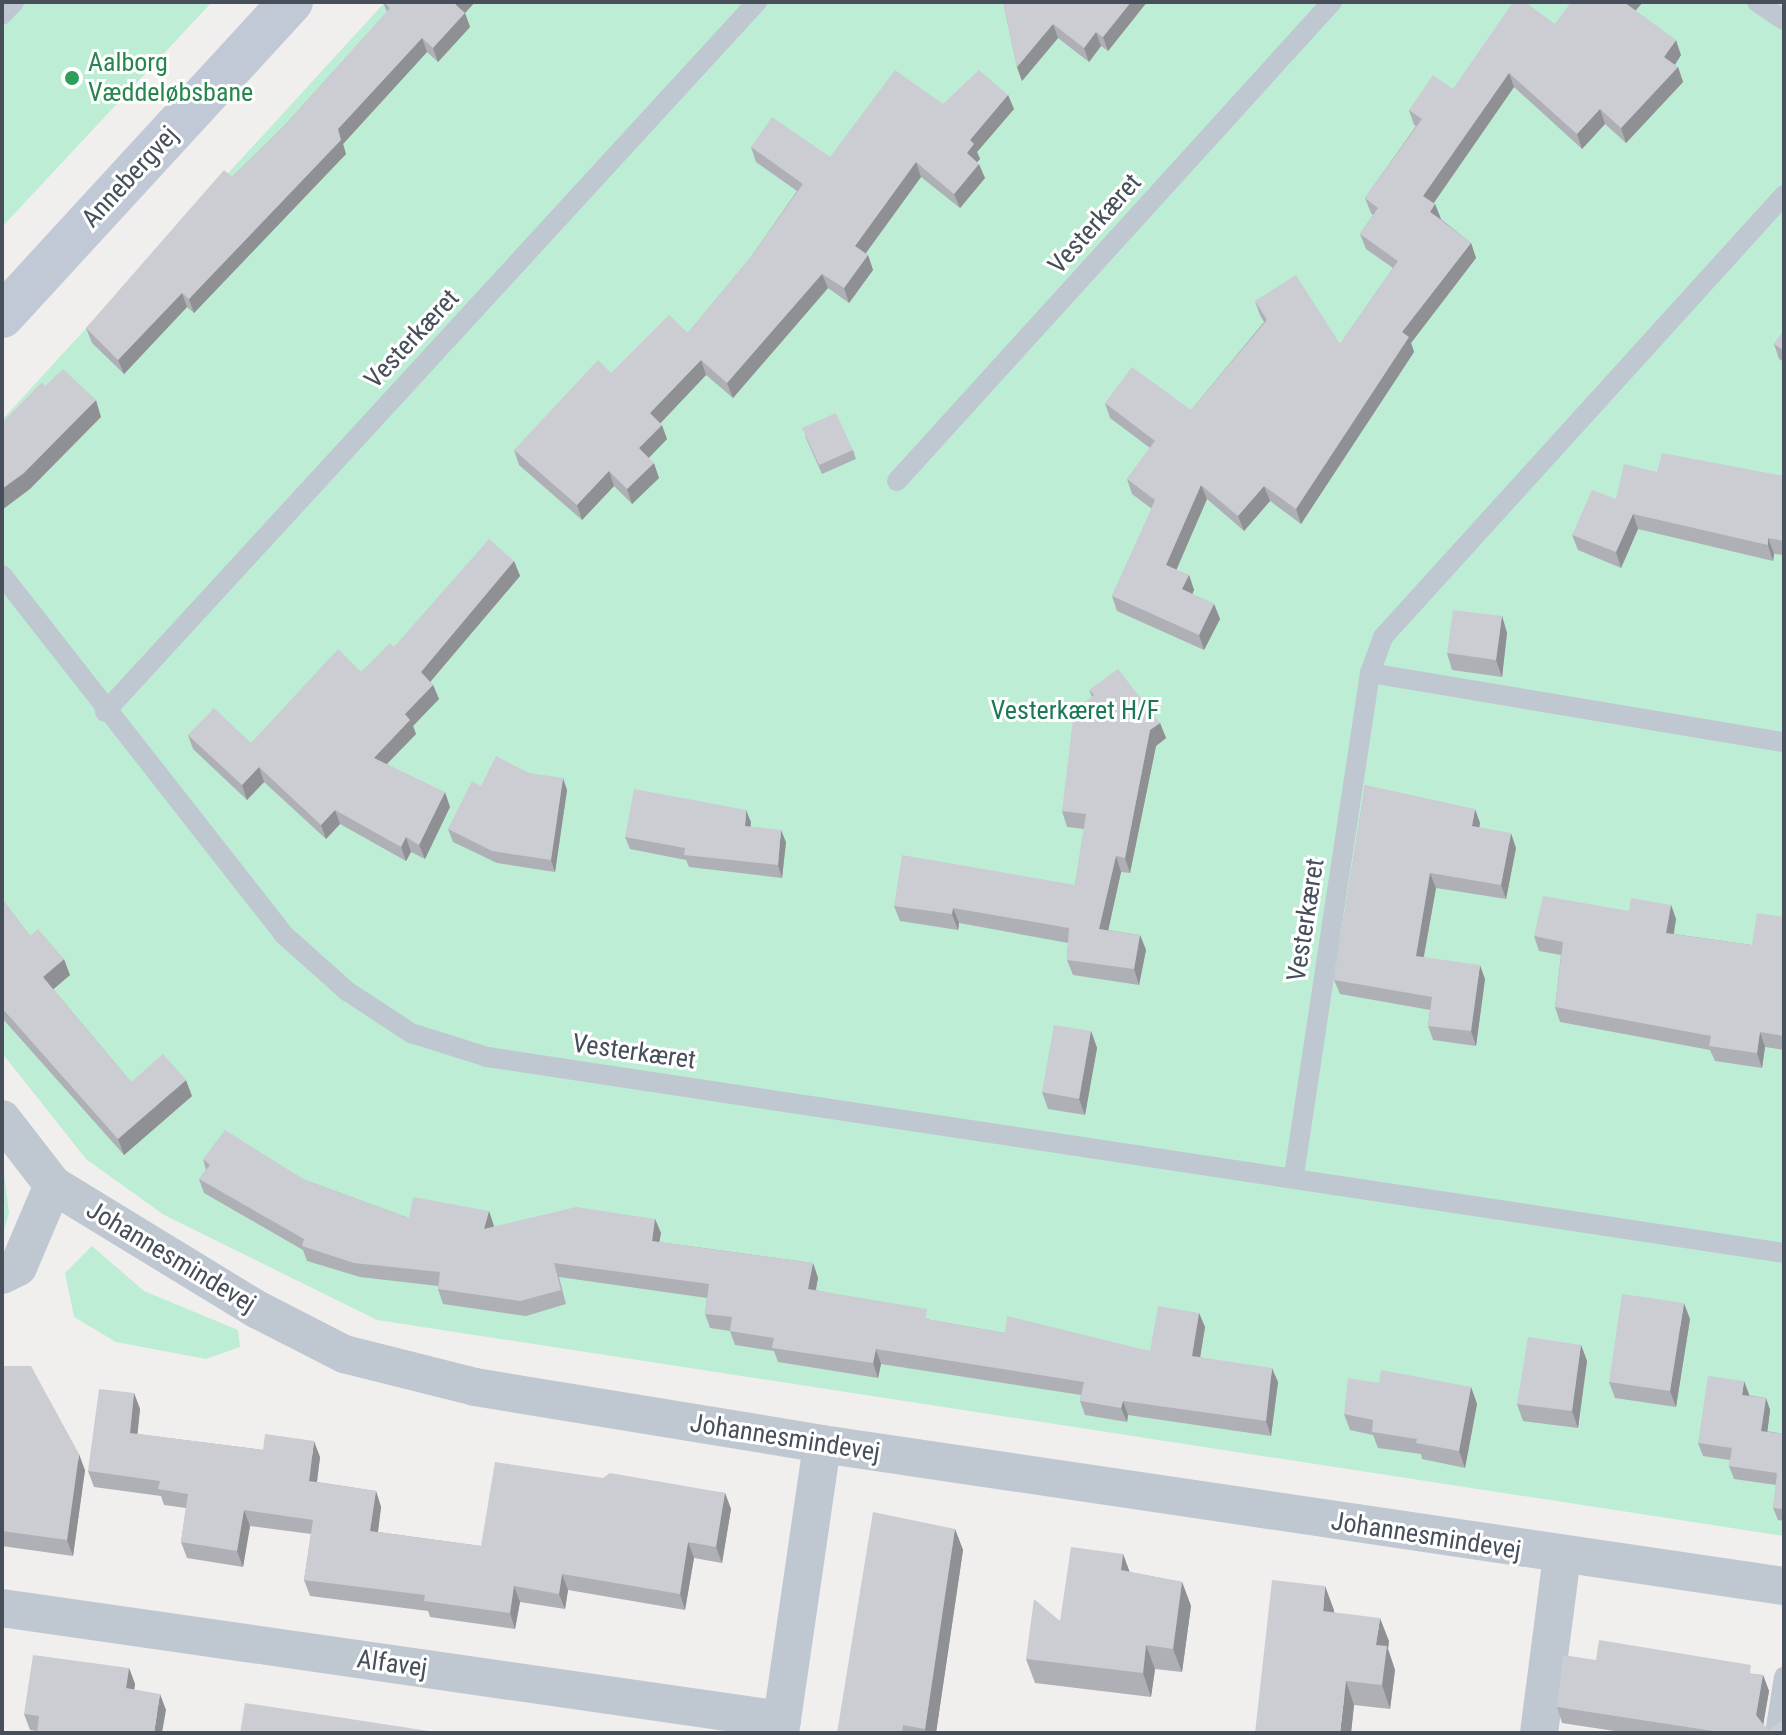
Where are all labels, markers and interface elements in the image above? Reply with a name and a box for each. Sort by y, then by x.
place label: Aalborg Væddeløbsbane [88,47,253,108]
marker: Aalborg Væddeløbsbane [63,69,81,87]
street label: Annebergvej [75,120,185,234]
street label: Vesterkæret [1042,167,1148,281]
street label: Vesterkæret [358,283,466,395]
park label: Vesterkæret H/F [991,695,1159,727]
street label: Vesterkæret [1281,856,1331,984]
street label: Vesterkæret [570,1028,698,1076]
street label: Johannesmindevej [81,1194,261,1320]
street label: Johannesmindevej [688,1408,882,1468]
street label: Johannesmindevej [1329,1506,1523,1566]
street label: Alfavej [355,1644,429,1684]

